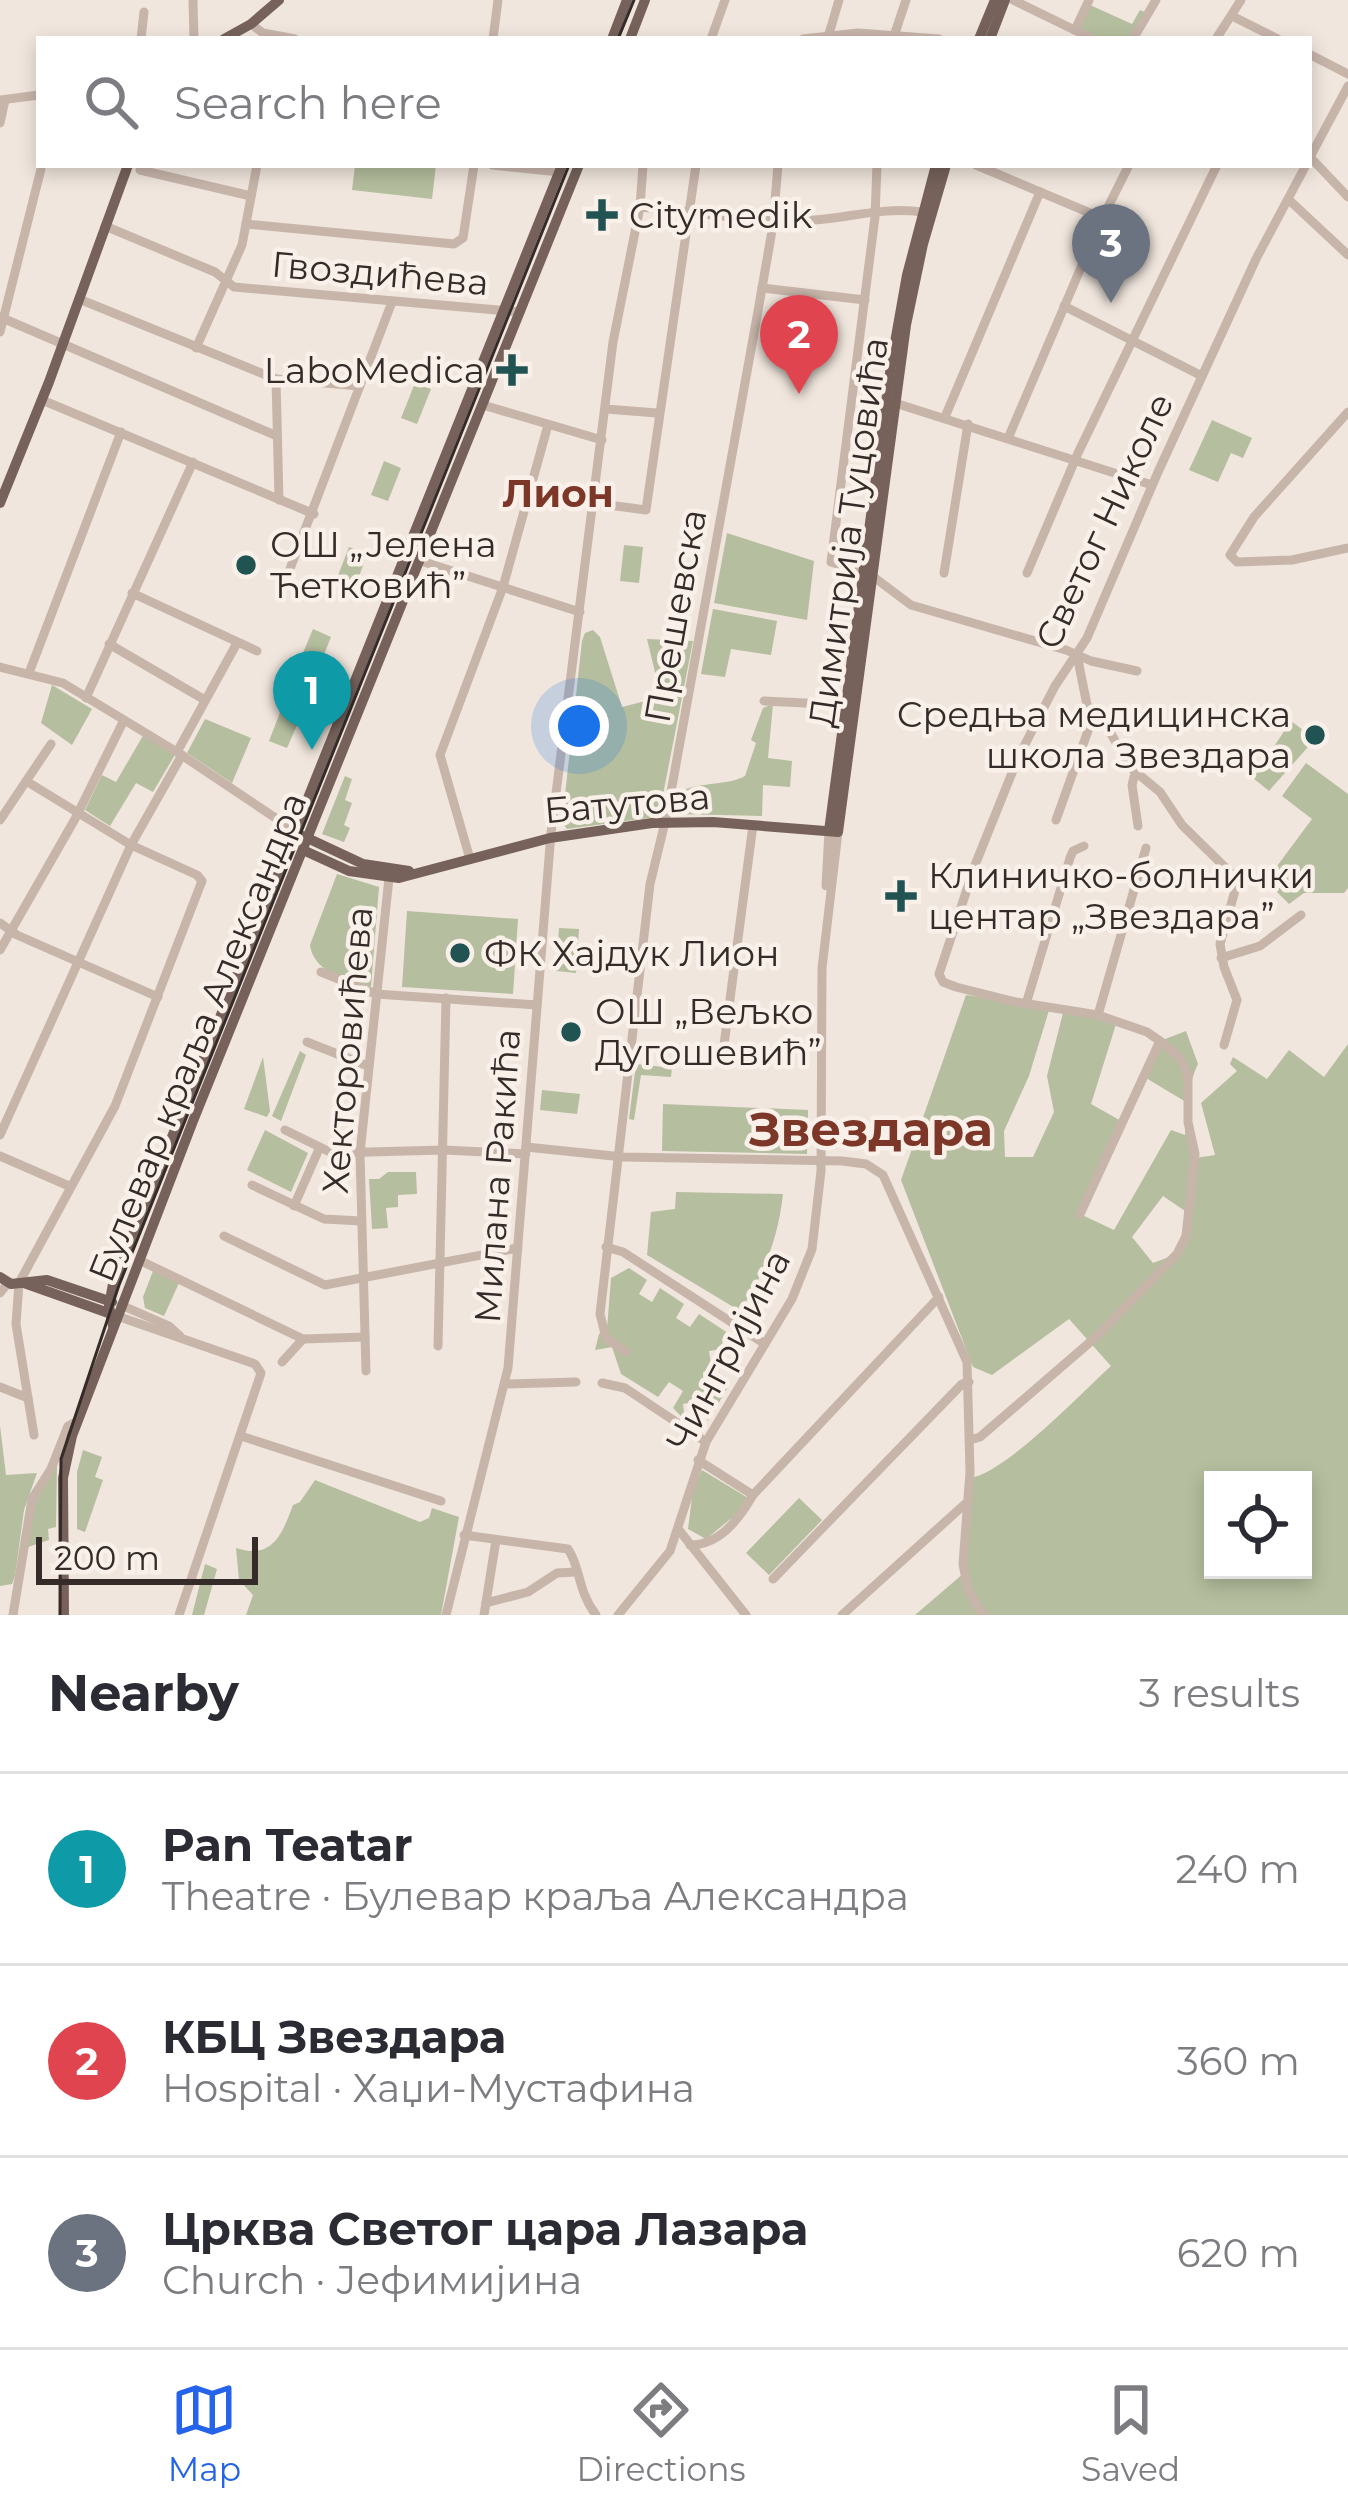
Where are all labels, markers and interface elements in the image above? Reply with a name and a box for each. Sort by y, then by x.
search box [36,36,1312,168]
icon: search [78,69,144,135]
text: Search here [174,75,442,130]
place label: Citymedik [629,193,813,237]
marker: Citymedik [586,199,618,231]
pin: 3 [1072,204,1150,303]
street label: Гвоздићева [270,242,490,304]
pin: 2 [760,295,838,394]
street label: Димитрија Туцовића [799,335,897,729]
place label: LaboMedica [264,348,485,392]
marker: LaboMedica [496,354,528,386]
street label: Светог Николе [1026,386,1182,656]
district label: Лион [502,469,614,517]
street label: Прешевска [635,506,715,726]
place label: ОШ „Јелена Ћетковић” [270,522,496,607]
marker: ОШ „Јелена Ћетковић” [233,552,259,578]
pin: 1 [273,651,351,750]
place label: Средња медицинска школа Звездара [897,692,1291,777]
your location [549,696,609,756]
marker: Средња медицинска школа Звездара [1302,722,1328,748]
street label: Батутова [542,774,712,832]
street label: Булевар краља Александра [79,786,315,1288]
place label: Клиничко-болнички центар „Звездара” [928,853,1314,938]
marker: Клиничко-болнички центар „Звездара” [885,880,917,912]
street label: Хекторовићева [313,905,381,1195]
place label: ФК Хајдук Лион [484,931,779,975]
marker: ФК Хајдук Лион [447,940,473,966]
place label: ОШ „Вељко Дугошевић” [595,989,822,1074]
marker: ОШ „Вељко Дугошевић” [558,1019,584,1045]
street label: Милана Ракића [465,1027,529,1325]
district label: Звездара [748,1100,993,1158]
street label: Чингријина [657,1242,799,1458]
map controls [1204,1471,1312,1579]
button: locate [1204,1471,1312,1579]
scale bar [36,1531,258,1584]
text: 200 m [54,1538,160,1578]
text: Nearby [48,1662,239,1724]
text: 3 results [1139,1669,1300,1717]
text: Pan Teatar [162,1817,413,1872]
text: 1 [79,1845,95,1893]
text: 240 m [1176,1845,1300,1893]
text: Theatre · Булевар краља Александра [162,1872,909,1920]
text: КБЦ Звездара [162,2009,506,2064]
text: 2 [75,2037,99,2085]
text: 360 m [1177,2037,1300,2085]
text: Hospital · Хаџи-Мустафина [162,2064,695,2112]
text: Црква Светог цара Лазара [162,2201,808,2256]
text: 3 [75,2229,99,2277]
text: 620 m [1177,2229,1300,2277]
text: Church · Јефимијина [162,2256,582,2304]
tab: Map [168,2377,241,2489]
tab: Directions [577,2377,746,2489]
tab: Saved [1081,2377,1180,2489]

